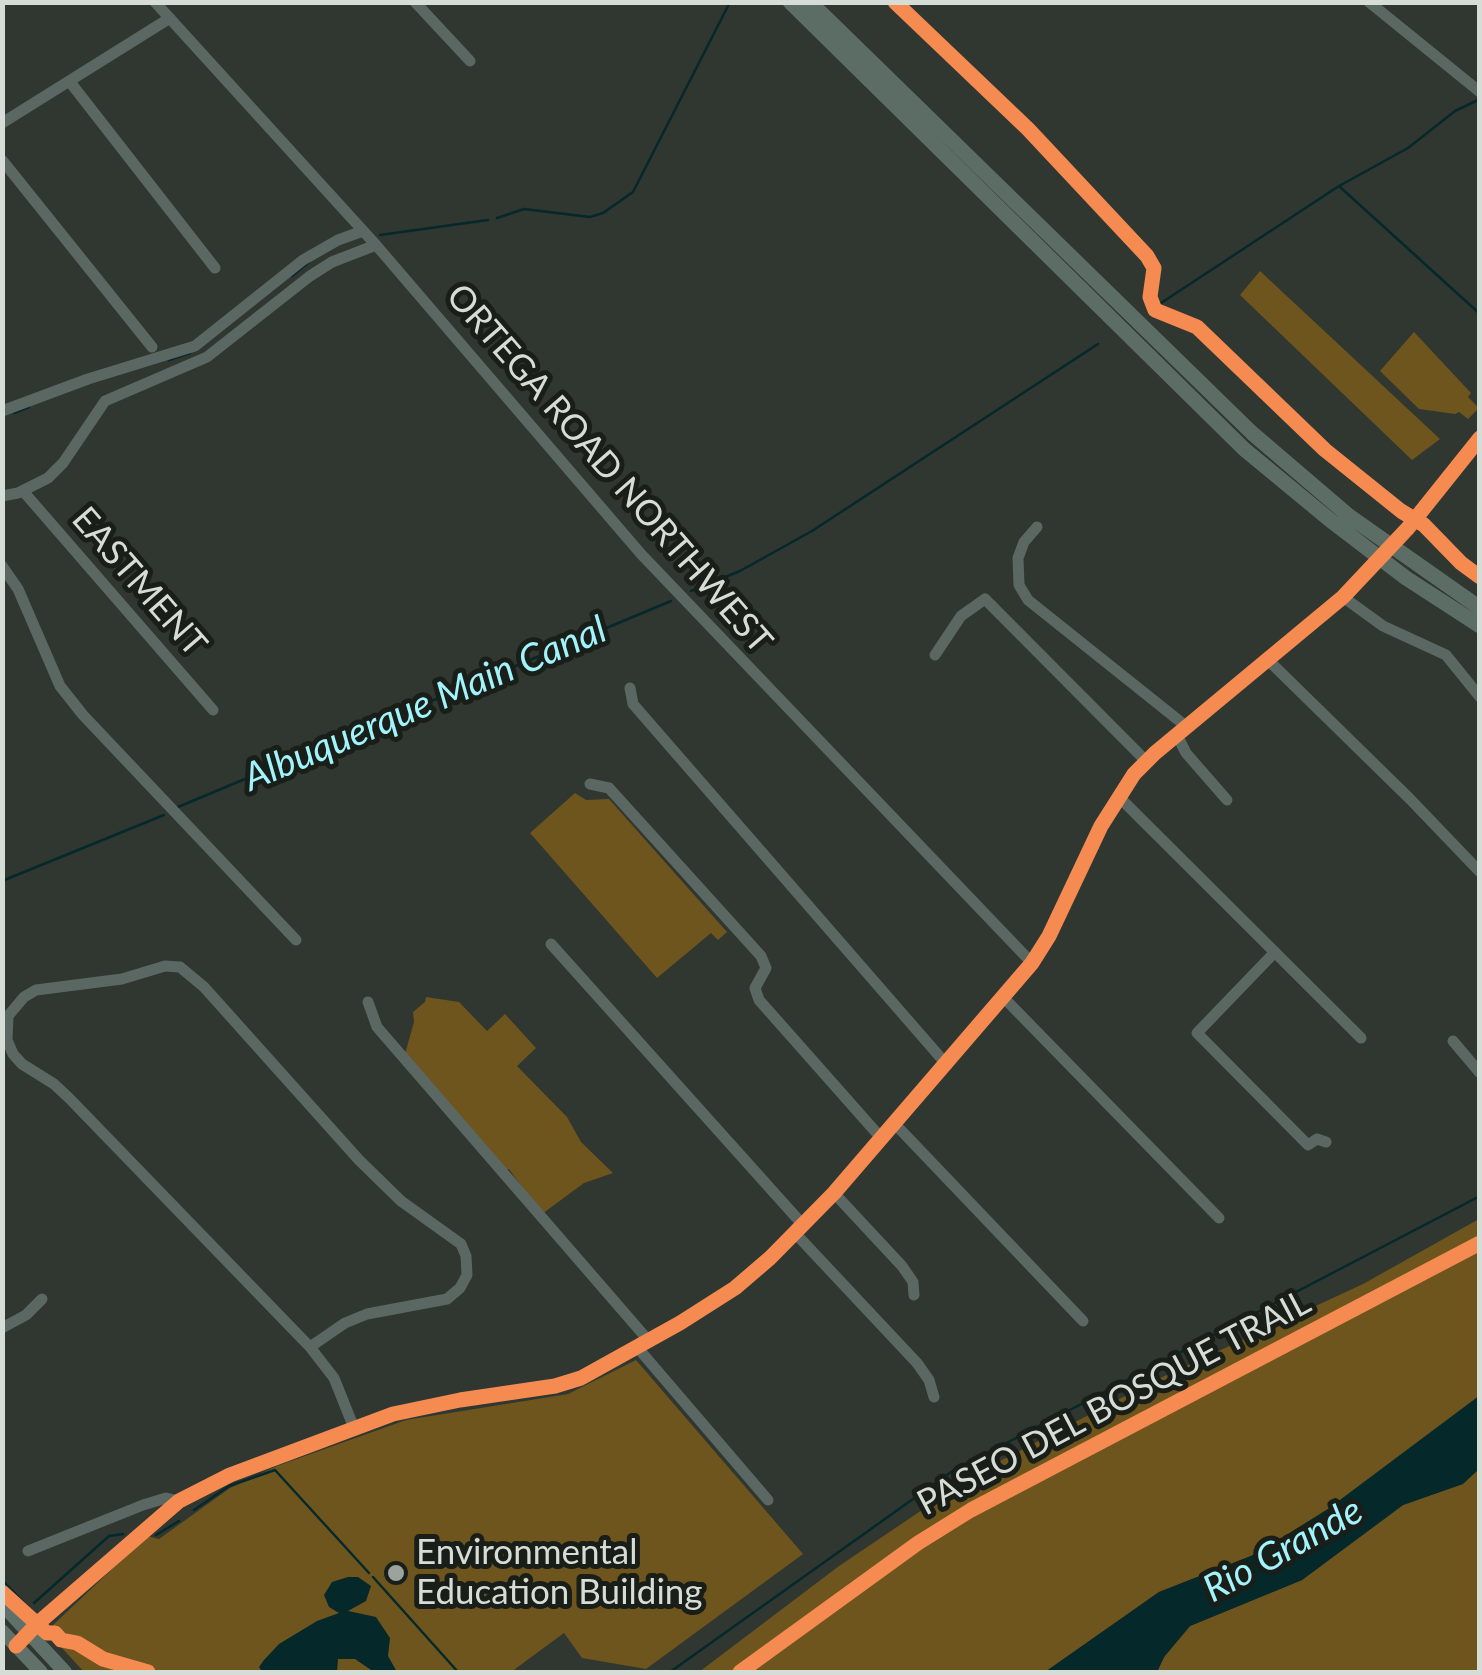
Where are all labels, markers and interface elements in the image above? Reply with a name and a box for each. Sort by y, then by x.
street label: ORTEGA ROAD NORTHWEST [437,276,781,662]
street label: EASTMENT [63,499,215,665]
water label: Albuquerque Main Canal [237,607,613,801]
street label: PASEO DEL BOSQUE TRAIL [910,1281,1318,1525]
water label: Rio Grande [1196,1488,1370,1612]
place label: Environmental Education Building [416,1532,703,1614]
marker: Environmental Education Building [385,1562,407,1584]

